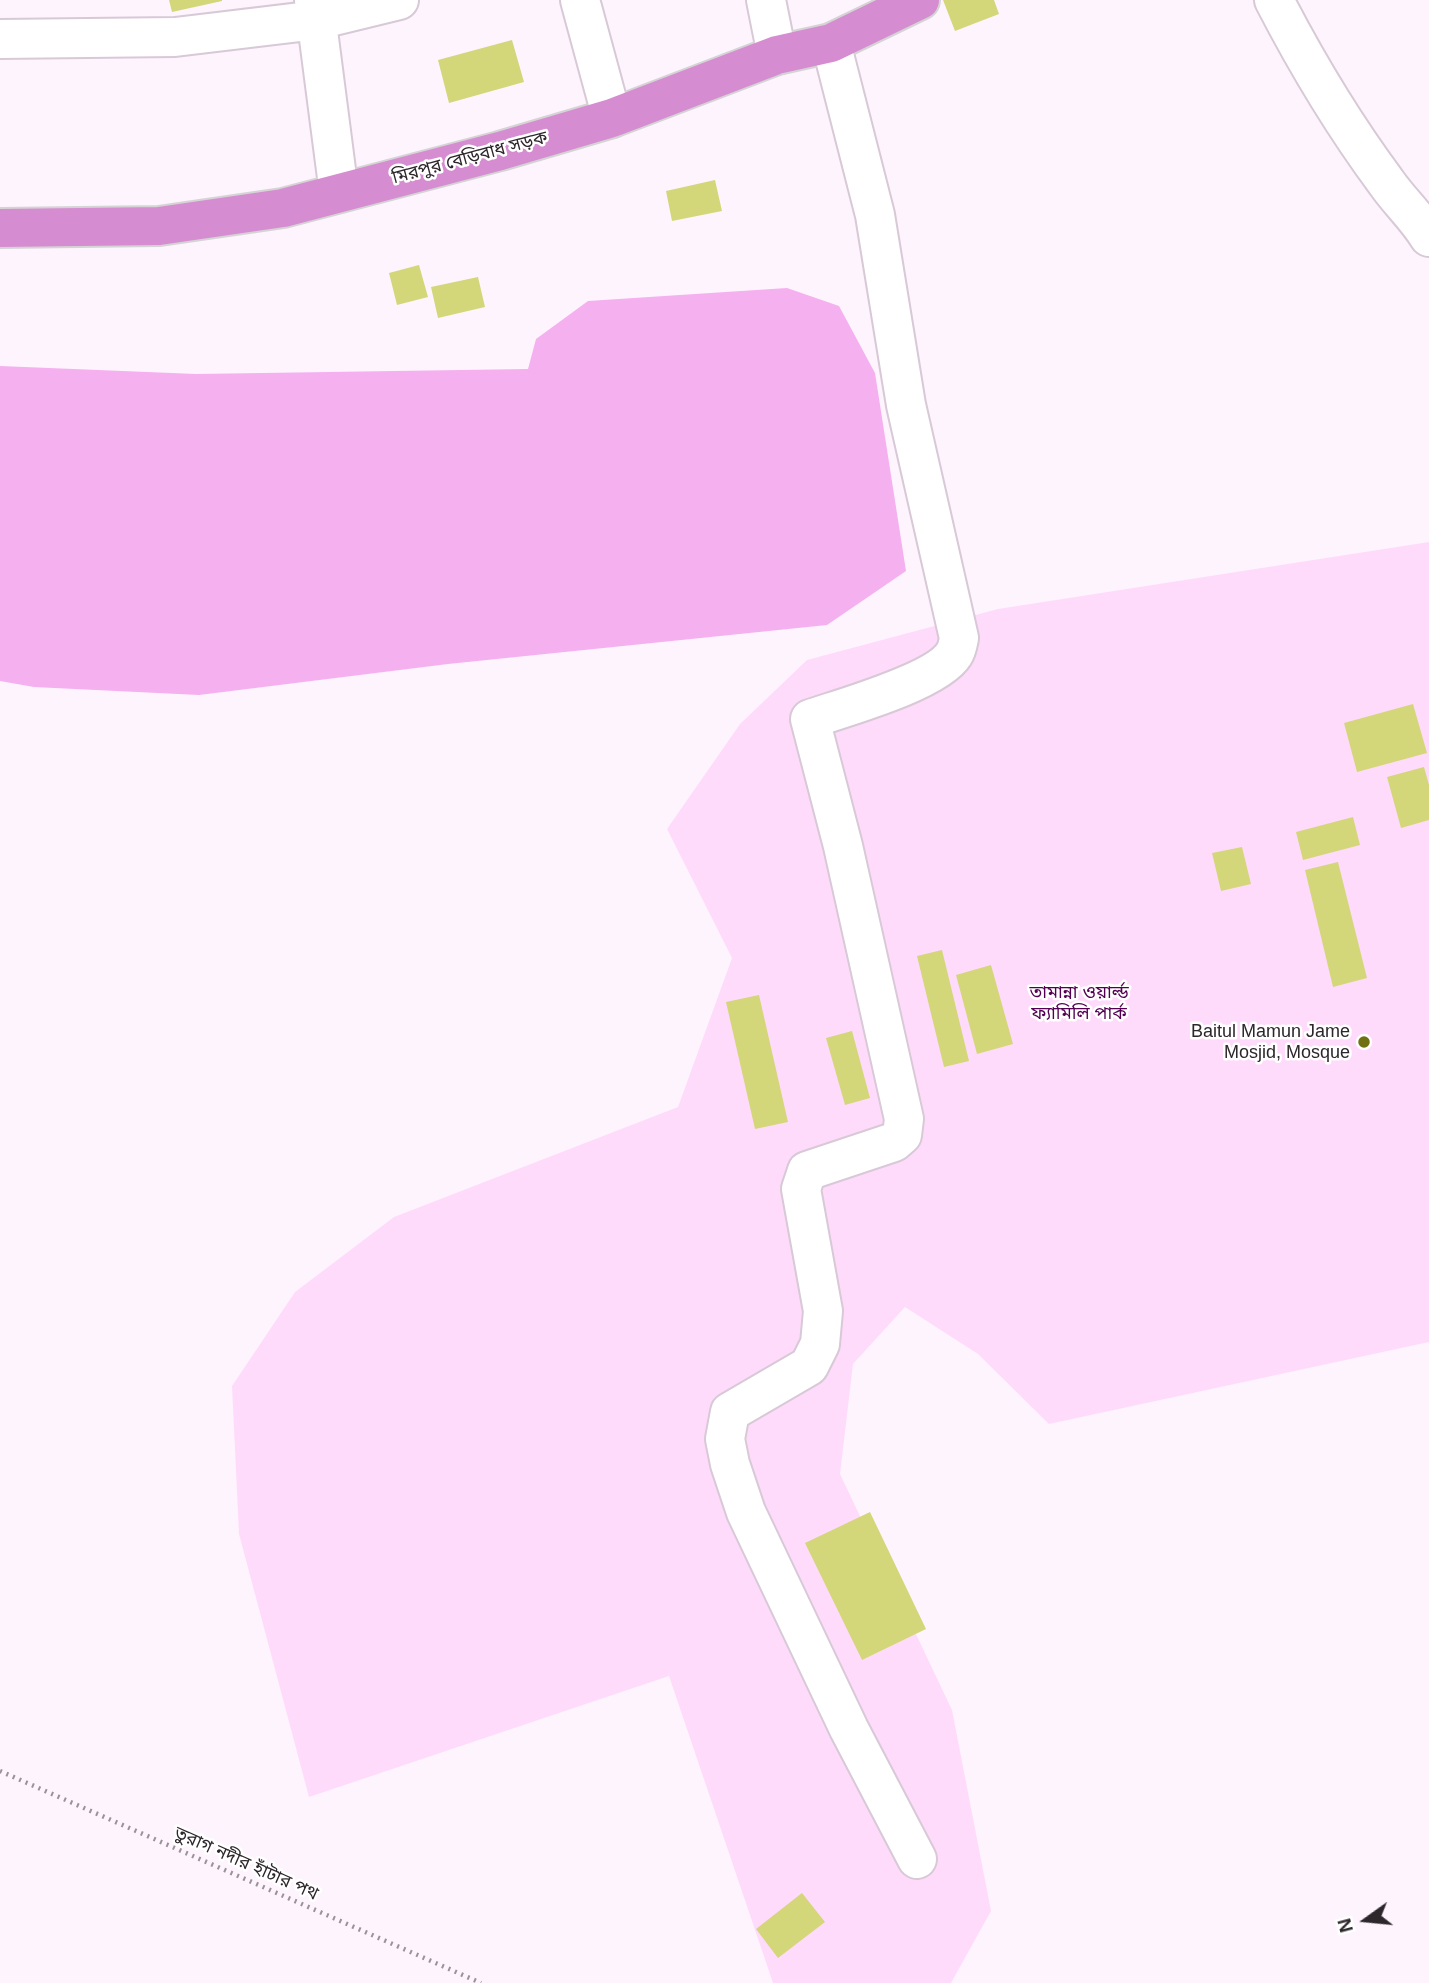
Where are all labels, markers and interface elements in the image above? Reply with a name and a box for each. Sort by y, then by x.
street label: মিরপুর বেড়িবাধ সড়ক [390,127,550,189]
park label: তামান্না ওয়ার্ল্ড ফ্যামিলি পার্ক [1029,982,1129,1024]
place label: Baitul Mamun Jame Mosjid, Mosque [1191,1021,1350,1064]
marker: Baitul Mamun Jame Mosjid, Mosque [1356,1034,1372,1050]
street label: তুরাগ নদীর হাঁটার পথ [171,1823,321,1905]
north arrow [1331,1885,1401,1955]
text: N [1333,1916,1357,1935]

